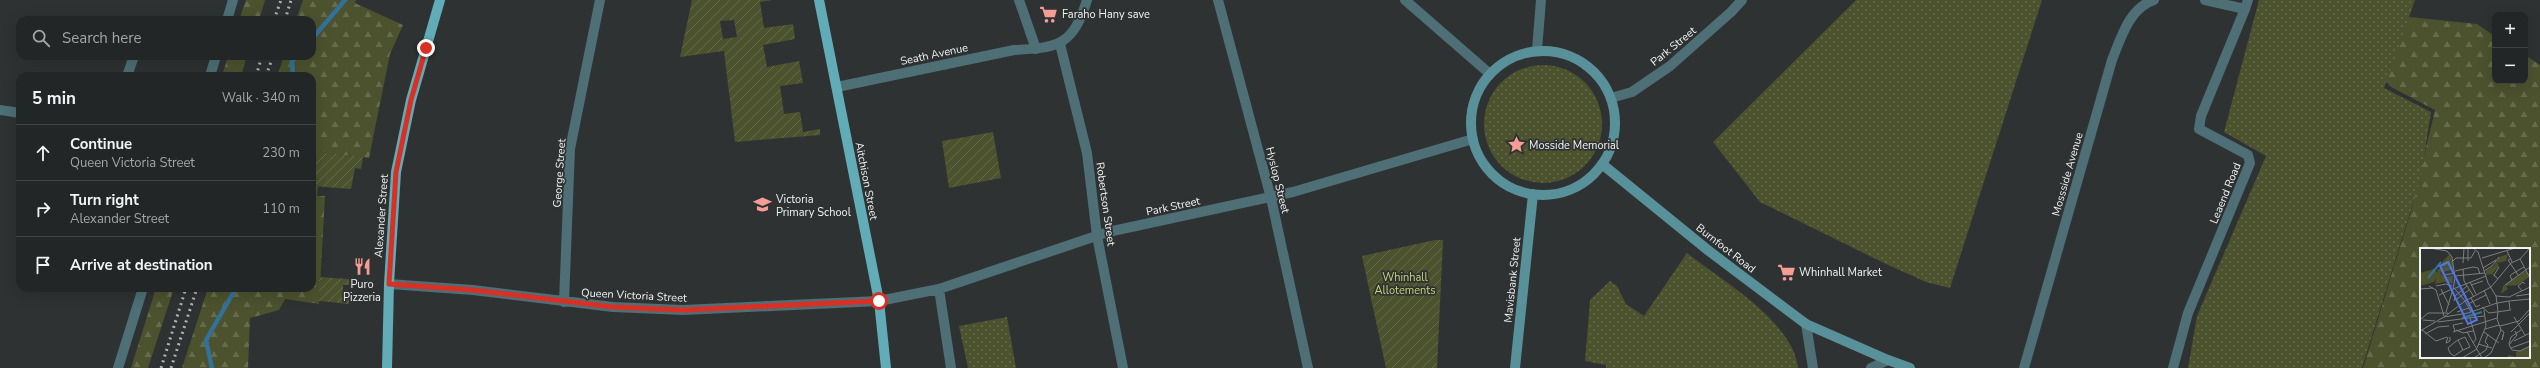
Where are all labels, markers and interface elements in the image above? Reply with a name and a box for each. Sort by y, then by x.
supermarket icon: Faraho Hany save [1039,4,1059,24]
place label: Faraho Hany save [1062,7,1150,22]
map controls [2492,12,2528,84]
button: + [2492,12,2528,48]
search box [16,16,316,60]
street label: Park Street [1647,23,1699,69]
icon: search [30,27,52,49]
text: Search here [62,28,142,48]
route end [417,39,435,57]
street label: Seath Avenue [899,40,969,69]
button: − [2492,48,2528,84]
text: 5 min [32,87,76,110]
text: Walk · 340 m [222,89,300,107]
street label: Mossside Avenue [2048,130,2087,218]
text: Continue [70,134,132,154]
place icon: Mosside Memorial [1506,135,1526,155]
street label: George Street [550,138,569,208]
place label: Mosside Memorial [1529,138,1620,153]
street label: Aitchison Street [852,141,881,221]
icon: ahead [32,142,54,164]
text: 230 m [262,144,300,162]
street label: Hyslop Street [1262,145,1293,215]
text: Queen Victoria Street [70,154,195,172]
street label: Leaend Road [2206,160,2245,226]
street label: Robertson Street [1092,161,1119,247]
street label: Alexander Street [371,174,392,258]
text: Turn right [70,190,139,210]
place label: Victoria Primary School [775,192,852,220]
street label: Park Street [1145,193,1202,220]
school or university icon: Victoria Primary School [753,195,773,215]
icon: right [32,198,54,220]
text: 110 m [262,200,300,218]
text: Alexander Street [70,210,169,228]
street label: Burnfoot Road [1693,220,1759,276]
street label: Mavisbank Street [1501,237,1524,323]
inset map [2420,248,2530,358]
icon: arrive [32,254,54,276]
text: Arrive at destination [70,255,213,275]
restaurant icon: Puro Pizzeria [352,256,372,276]
supermarket icon: Whinhall Market [1776,262,1796,282]
place label: Whinhall Market [1799,265,1882,280]
park label: Whinhall Allotements [1375,270,1435,298]
place label: Puro Pizzeria [343,277,381,305]
street label: Queen Victoria Street [581,285,687,306]
route start [870,292,888,310]

